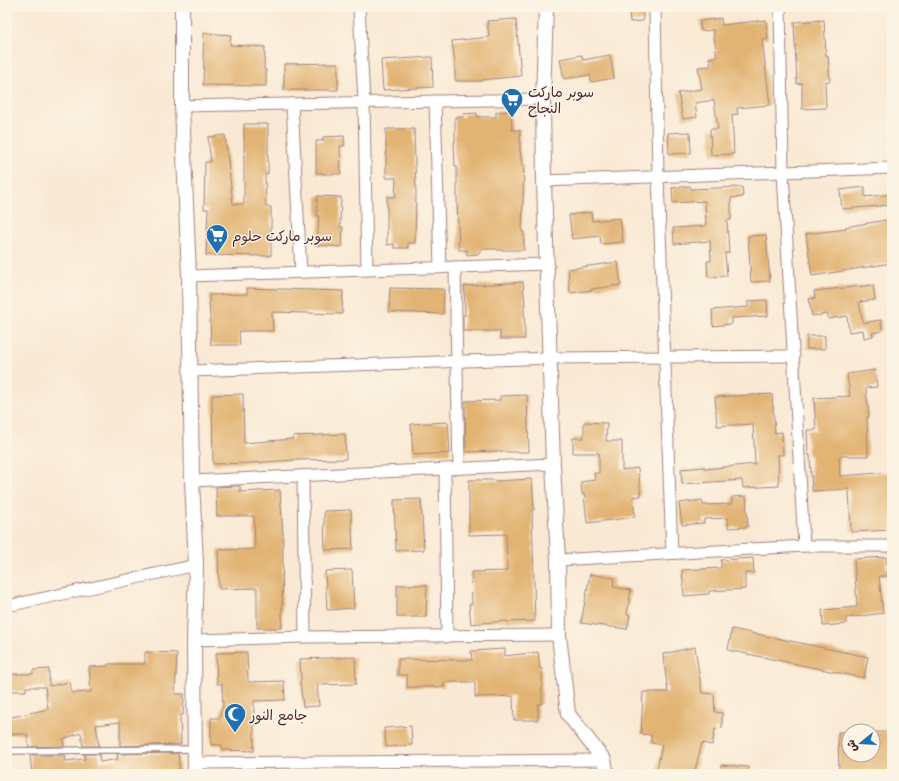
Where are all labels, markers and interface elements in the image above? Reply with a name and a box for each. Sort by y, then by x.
place label: سوبر ماركت النجاح [528,82,594,118]
supermarket icon: سوبر ماركت النجاح [499,86,525,119]
supermarket icon: سوبر ماركت حلوم [204,222,230,255]
place label: سوبر ماركت حلوم [232,226,332,247]
mosque icon: جامع النور [222,701,248,734]
place label: جامع النور [249,705,307,726]
north arrow [841,723,881,763]
text: ش [842,738,860,754]

